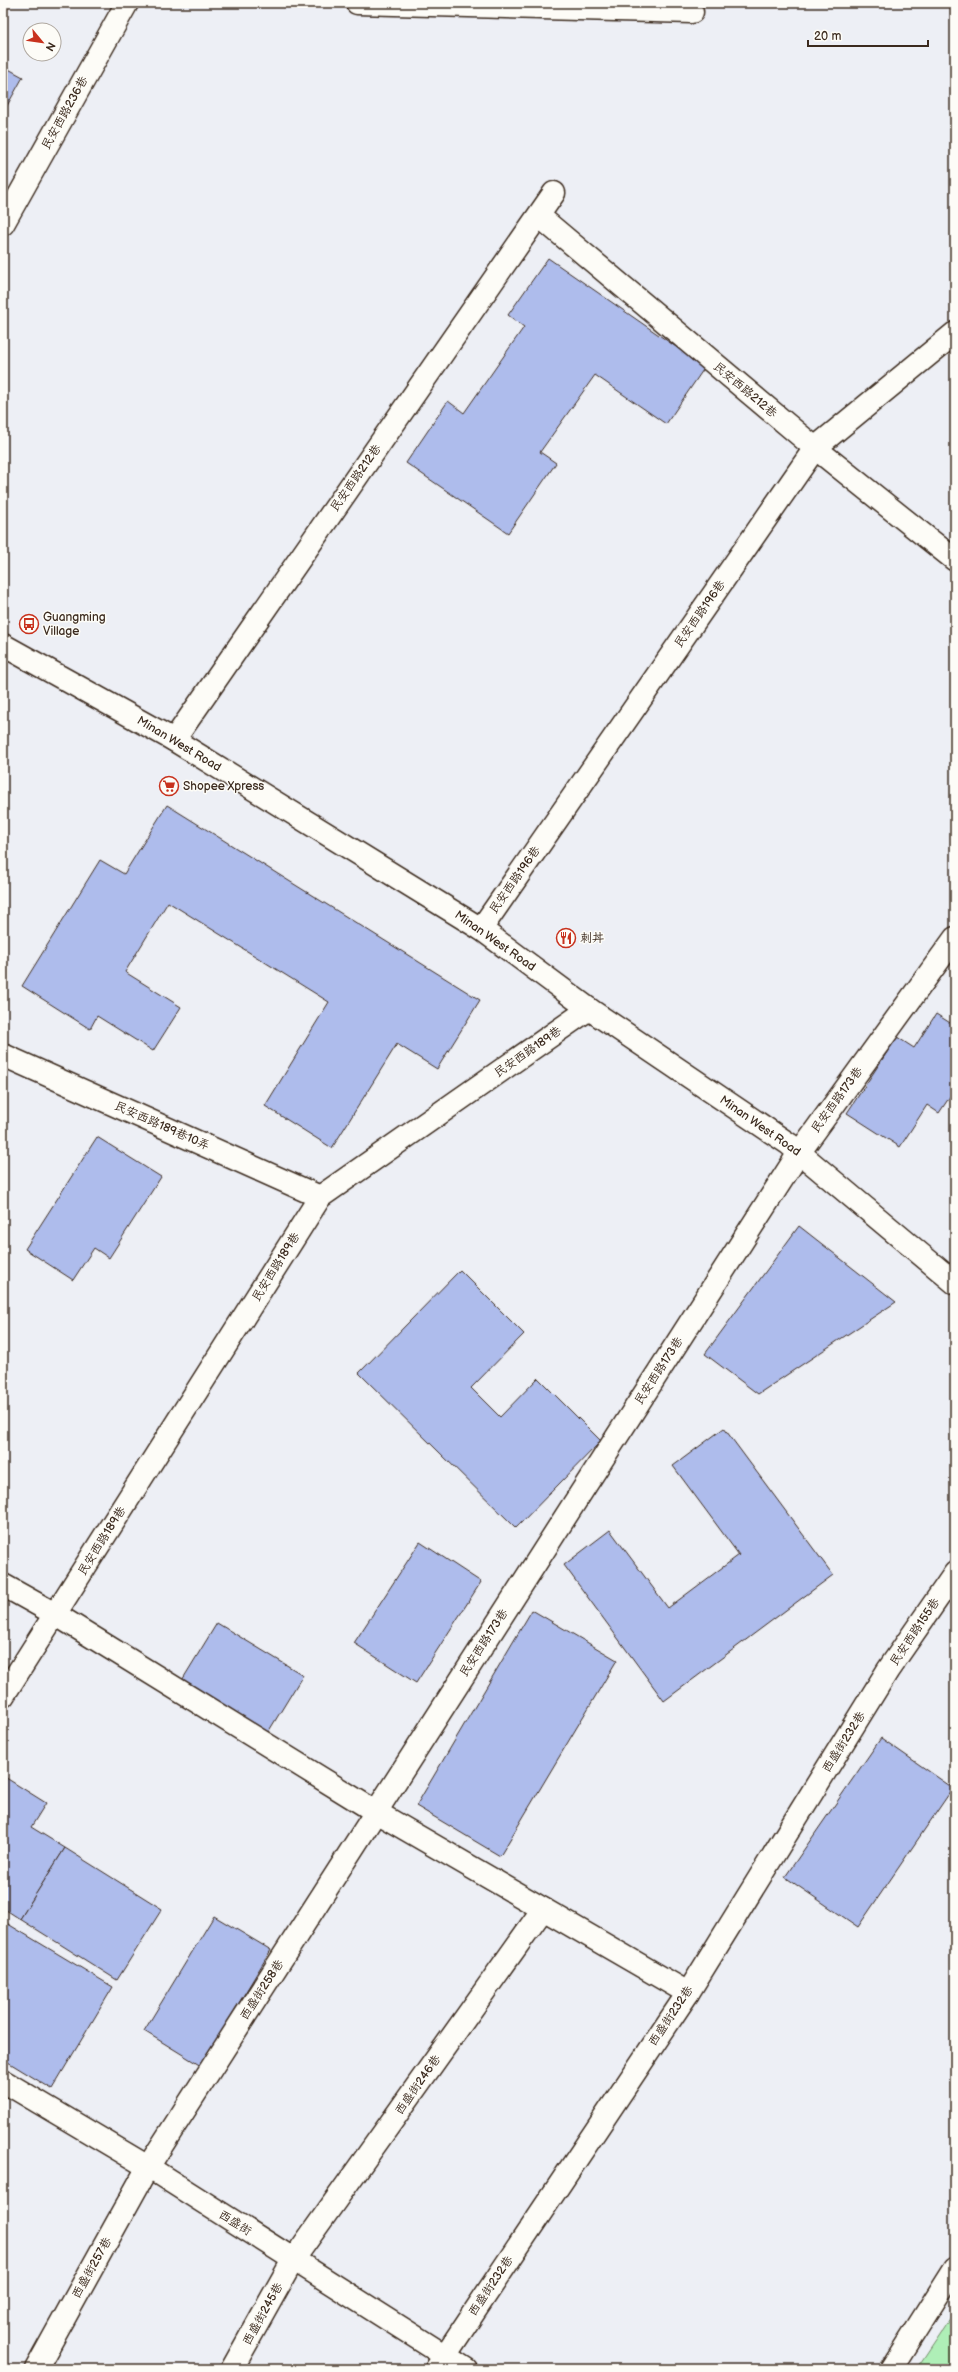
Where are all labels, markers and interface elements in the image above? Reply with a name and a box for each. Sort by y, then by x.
north arrow [22,22,62,62]
scale bar [808,22,928,48]
text: 20 m [814,29,841,44]
text: N [43,40,58,53]
street label: 民安西路236巷 [39,74,91,152]
street label: 民安西路212巷 [710,359,780,421]
street label: 民安西路212巷 [327,441,385,515]
street label: 民安西路196巷 [671,577,729,651]
place label: Guangming Village [43,610,106,639]
bus stop icon: Guangming Village [18,613,40,635]
street label: Minan West Road [134,713,224,775]
supermarket icon: Shopee Xpress [158,775,180,797]
place label: Shopee Xpress [183,779,264,794]
street label: 民安西路196巷 [486,843,544,917]
street label: Minan West Road [452,907,539,975]
restaurant icon: 刺丼 [555,927,577,949]
place label: 刺丼 [580,931,604,946]
street label: 民安西路189巷 [492,1023,564,1081]
street label: 民安西路173巷 [808,1064,866,1136]
street label: Minan West Road [717,1092,804,1160]
street label: 民安西路189巷10弄 [112,1098,212,1154]
street label: 民安西路189巷 [249,1230,303,1304]
street label: 民安西路173巷 [631,1334,687,1408]
street label: 民安西路189巷 [75,1504,129,1578]
street label: 民安西路155巷 [887,1595,943,1669]
street label: 民安西路173巷 [456,1606,512,1680]
street label: 西盛街232巷 [819,1709,869,1775]
street label: 西盛街258巷 [237,1957,287,2023]
street label: 西盛街232巷 [645,1983,697,2049]
street label: 西盛街246巷 [392,2052,444,2118]
street label: 西盛街 [216,2207,254,2239]
street label: 西盛街257巷 [69,2235,115,2301]
street label: 西盛街232巷 [465,2253,517,2319]
street label: 西盛街245巷 [240,2280,286,2348]

